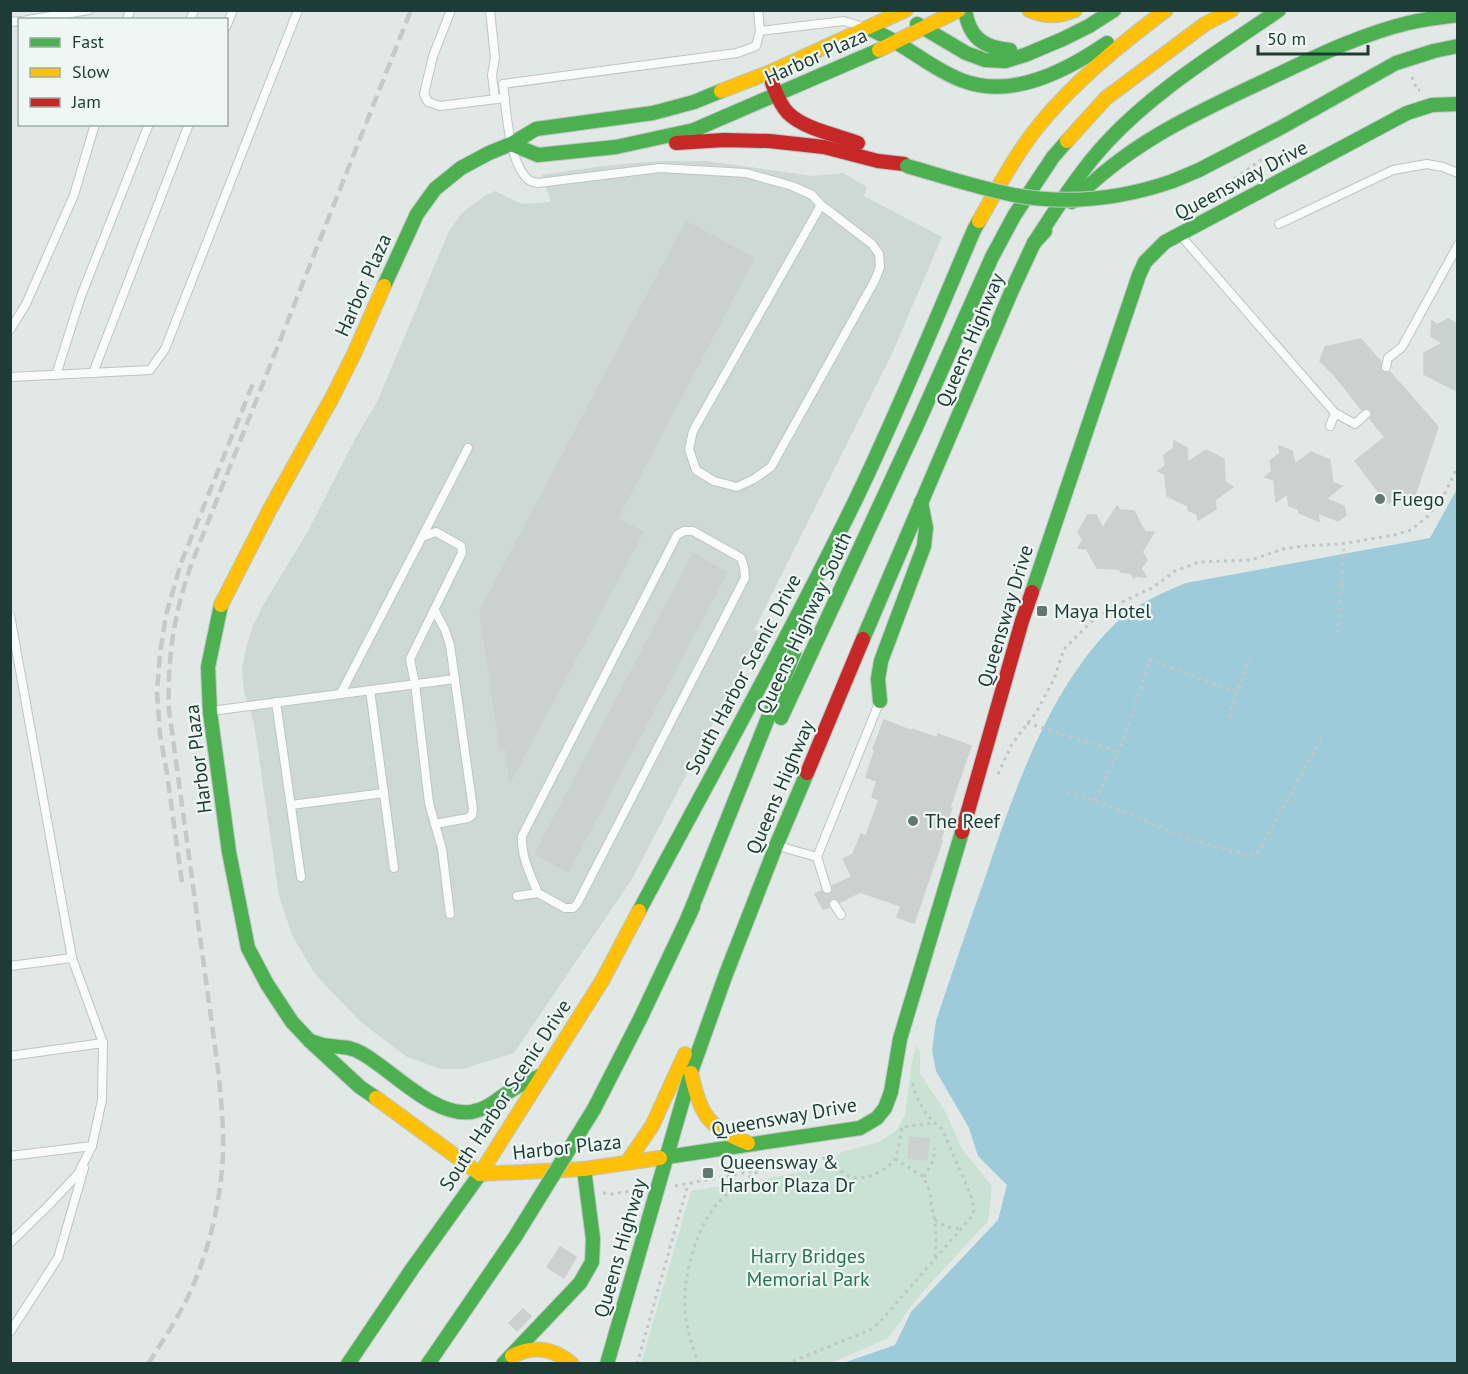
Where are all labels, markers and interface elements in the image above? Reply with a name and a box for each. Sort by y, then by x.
legend [18,18,228,126]
scale bar [1258,18,1368,56]
street label: Harbor Plaza [761,22,871,90]
text: 50 m [1267,27,1306,50]
text: Fast [72,30,104,53]
text: Slow [72,60,110,83]
text: Jam [71,90,101,113]
street label: Queensway Drive [1170,134,1312,226]
street label: Harbor Plaza [329,230,397,340]
street label: Queens Highway [930,268,1010,411]
place label: Fuego [1392,486,1445,512]
marker: Fuego [1373,492,1387,506]
street label: Queens Highway South [750,528,858,718]
street label: Queensway Drive [971,542,1039,690]
street label: South Harbor Scenic Drive [679,569,807,779]
place label: Maya Hotel [1054,598,1151,624]
marker: Maya Hotel [1035,604,1049,618]
street label: Harbor Plaza [178,703,218,815]
street label: Queens Highway [740,715,820,858]
place label: The Reef [925,808,1002,834]
marker: The Reef [906,814,920,828]
street label: South Harbor Scenic Drive [433,994,577,1196]
street label: Queensway Drive [709,1091,859,1143]
street label: Harbor Plaza [511,1128,623,1166]
place label: Queensway & Harbor Plaza Dr [720,1149,855,1198]
marker: Queensway & Harbor Plaza Dr [701,1166,715,1180]
street label: Queens Highway [588,1175,652,1321]
park label: Harry Bridges Memorial Park [747,1243,870,1292]

